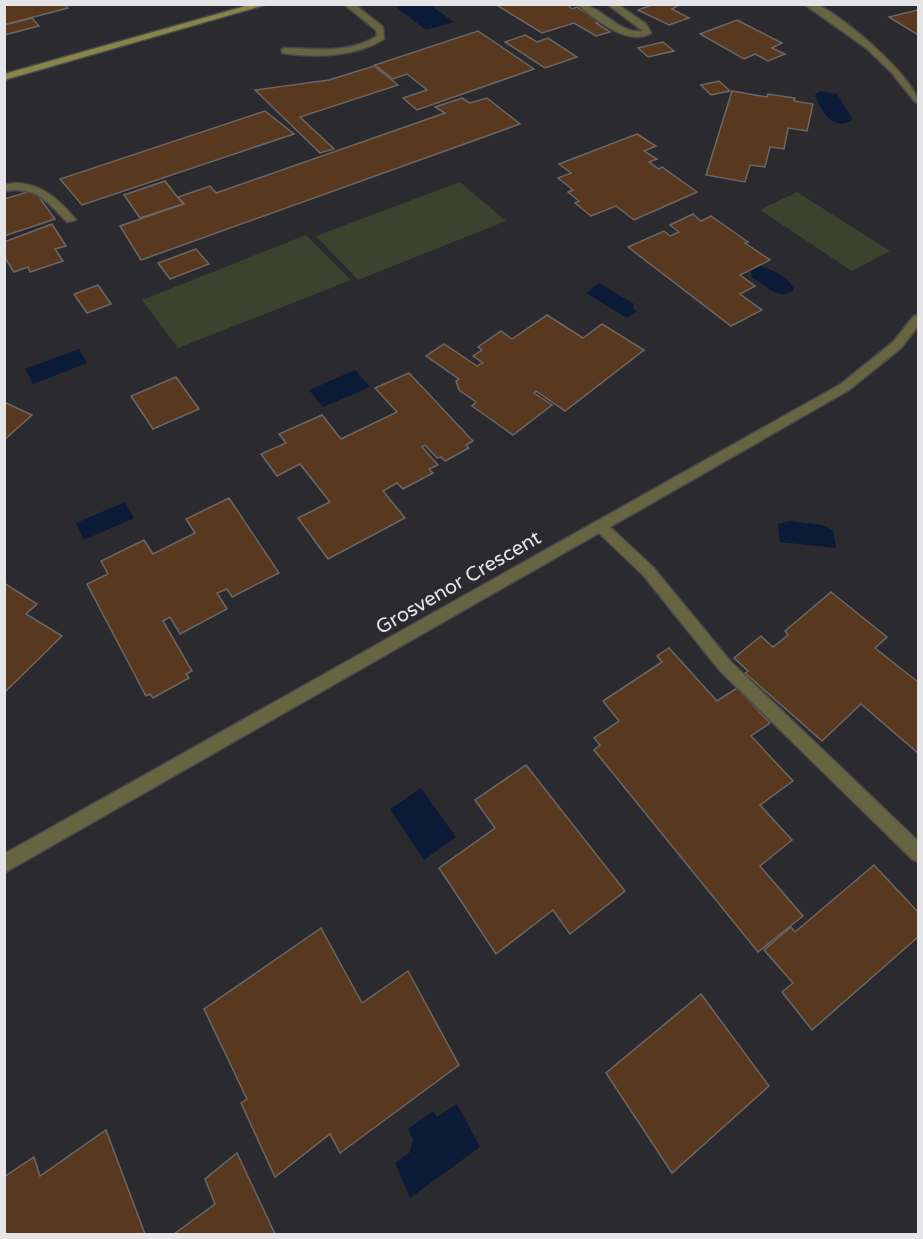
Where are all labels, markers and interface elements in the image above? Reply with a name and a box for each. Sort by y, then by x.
street label: Grosvenor Crescent [372,526,546,640]

